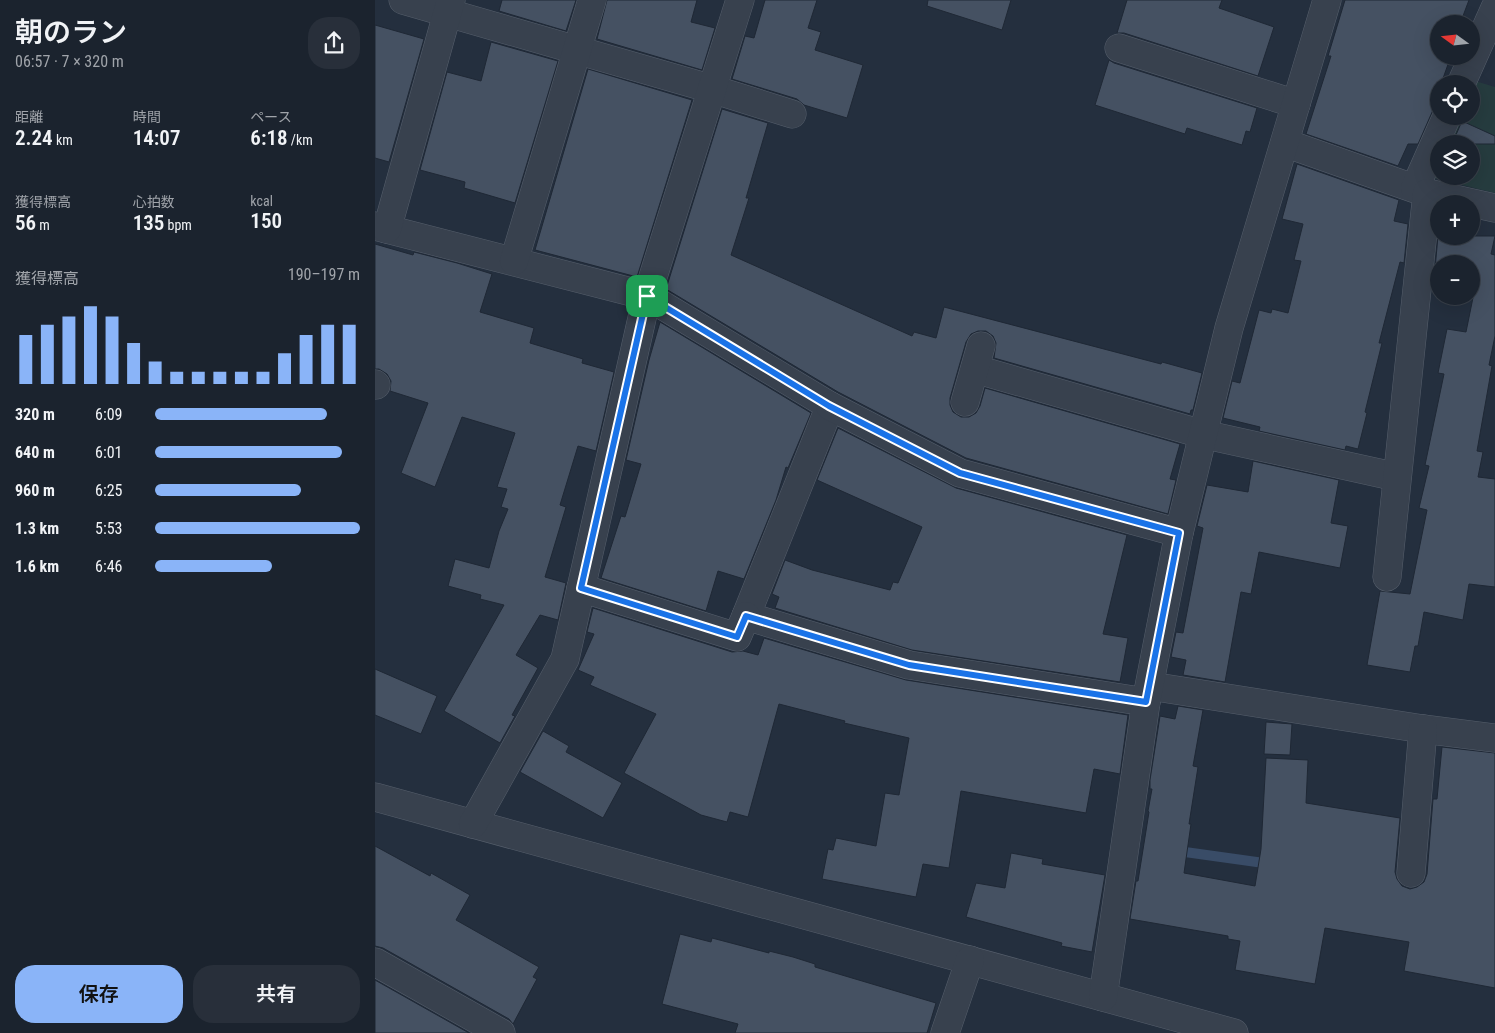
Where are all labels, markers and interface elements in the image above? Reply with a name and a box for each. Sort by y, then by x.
north arrow [1430,15,1480,65]
map controls [1430,15,1480,305]
text: 朝のラン [15,16,127,49]
button: share [308,17,360,69]
text: 06:57 · 7 × 320 m [15,52,124,71]
button: locate [1430,75,1480,125]
text: 距離 [15,109,43,125]
text: 時間 [133,109,161,125]
text: ペース [250,109,292,125]
text: 2.24 [15,126,53,150]
text: 14:07 [133,126,180,150]
text: 6:18 [250,126,288,150]
text: km [53,132,73,148]
text: /km [288,132,313,148]
button: layers [1430,135,1480,185]
text: kcal [250,193,273,209]
text: 獲得標高 [15,194,71,210]
text: 心拍数 [133,194,175,210]
button: + [1430,195,1480,245]
text: 150 [250,209,282,233]
text: 56 [15,211,36,235]
text: 135 [133,211,164,235]
text: m [36,217,50,233]
text: bpm [164,217,192,233]
button: − [1430,255,1480,305]
text: 190–197 m [288,265,360,284]
text: 獲得標高 [15,269,79,288]
pin [626,275,668,317]
icon: arrive [633,282,661,310]
text: 320 m [15,405,55,424]
text: 6:09 [95,405,122,424]
text: 640 m [15,443,55,462]
text: 6:01 [95,443,122,462]
text: 960 m [15,481,55,500]
text: 6:25 [95,481,122,500]
text: 1.3 km [15,519,59,538]
text: 5:53 [95,519,122,538]
text: 1.6 km [15,557,59,576]
text: 6:46 [95,557,122,576]
button: 保存 [15,965,183,1023]
button: 共有 [193,965,360,1023]

